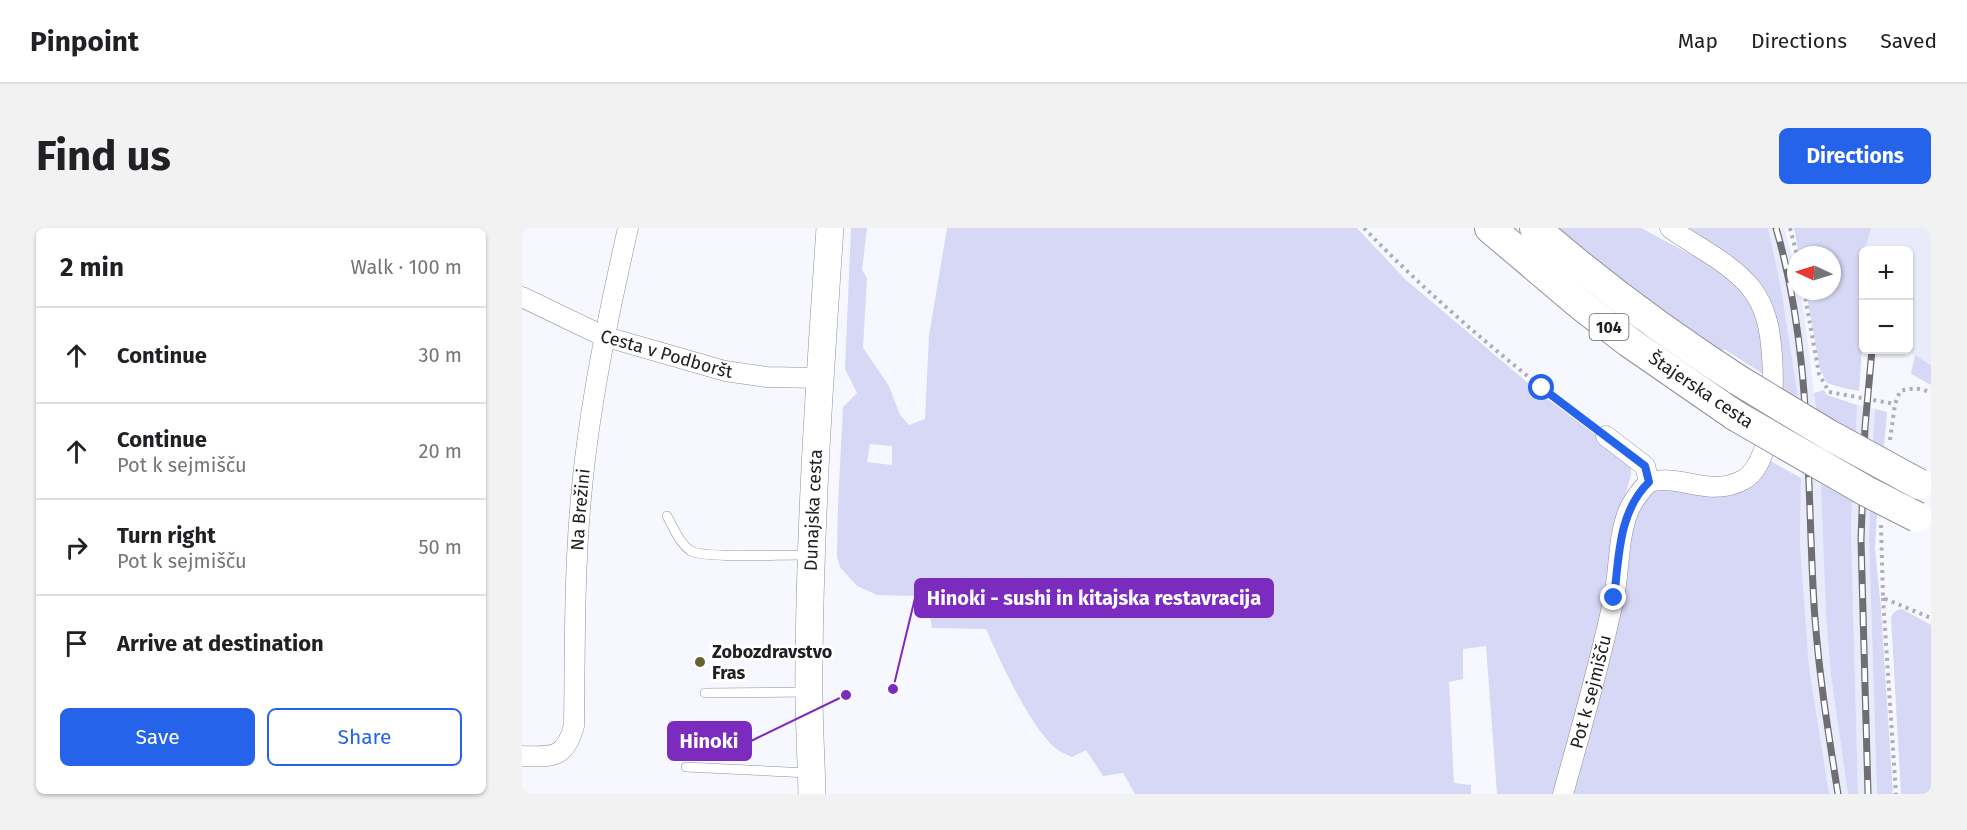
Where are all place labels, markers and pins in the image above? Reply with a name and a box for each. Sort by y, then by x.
callout: Hinoki - sushi in kitajska restavracija [915,579,1273,617]
place label: Zobozdravstvo Fras [712,641,832,684]
marker: Zobozdravstvo Fras [693,655,707,669]
callout: Hinoki [668,722,751,760]

